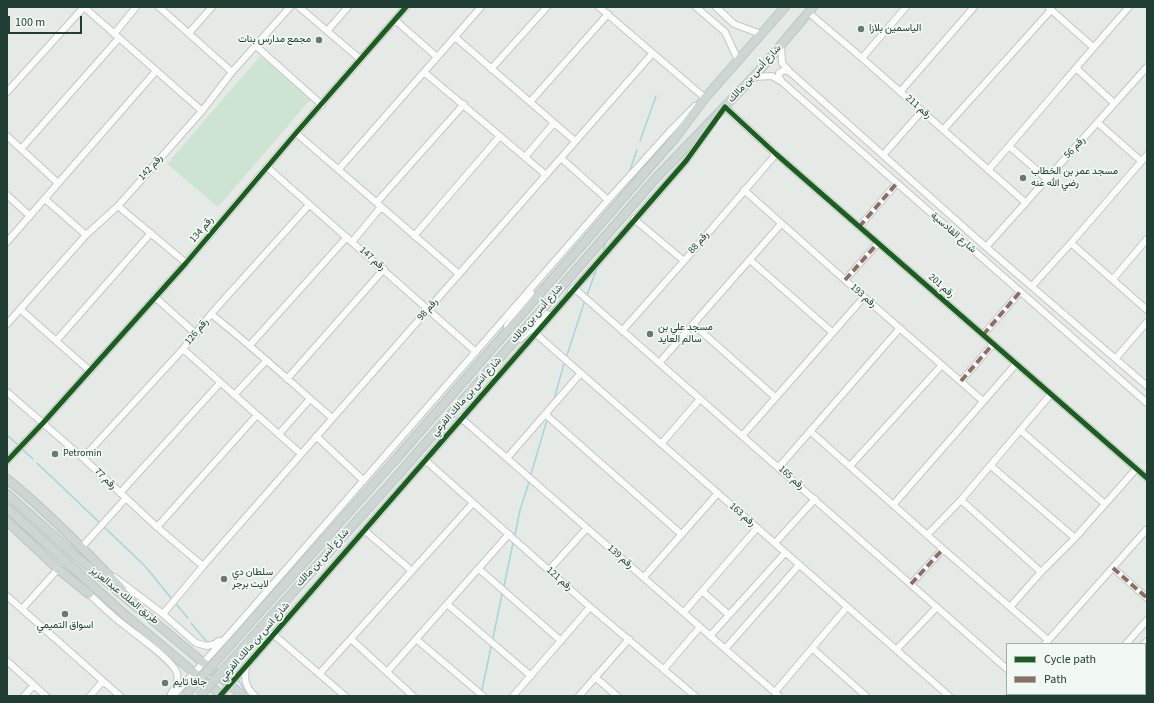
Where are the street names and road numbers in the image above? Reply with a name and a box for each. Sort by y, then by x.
street label: شارع أنس بن مالك [726,43,784,105]
street label: رقم 211 [903,92,933,122]
street label: رقم 56 [1062,135,1088,161]
street label: رقم 142 [136,153,166,183]
street label: شارع القادسية [928,210,978,256]
street label: رقم 134 [188,214,216,246]
street label: رقم 88 [686,229,712,257]
street label: رقم 147 [357,244,387,274]
street label: رقم 201 [926,271,956,301]
street label: رقم 193 [848,281,878,311]
street label: شارع أنس بن مالك [508,282,566,346]
street label: رقم 98 [415,296,441,324]
street label: رقم 126 [183,316,211,348]
street label: شارع انس بن مالك الفرعي [429,355,505,439]
street label: رقم 165 [776,463,806,493]
street label: رقم 77 [92,466,118,492]
street label: رقم 163 [727,500,757,530]
street label: شارع أنس بن مالك [294,527,352,589]
street label: رقم 139 [605,542,635,572]
street label: رقم 121 [544,564,574,594]
street label: طريق الملك عبدالعزيز [87,565,161,627]
street label: شارع انس بن مالك الفرعي [217,600,293,684]

